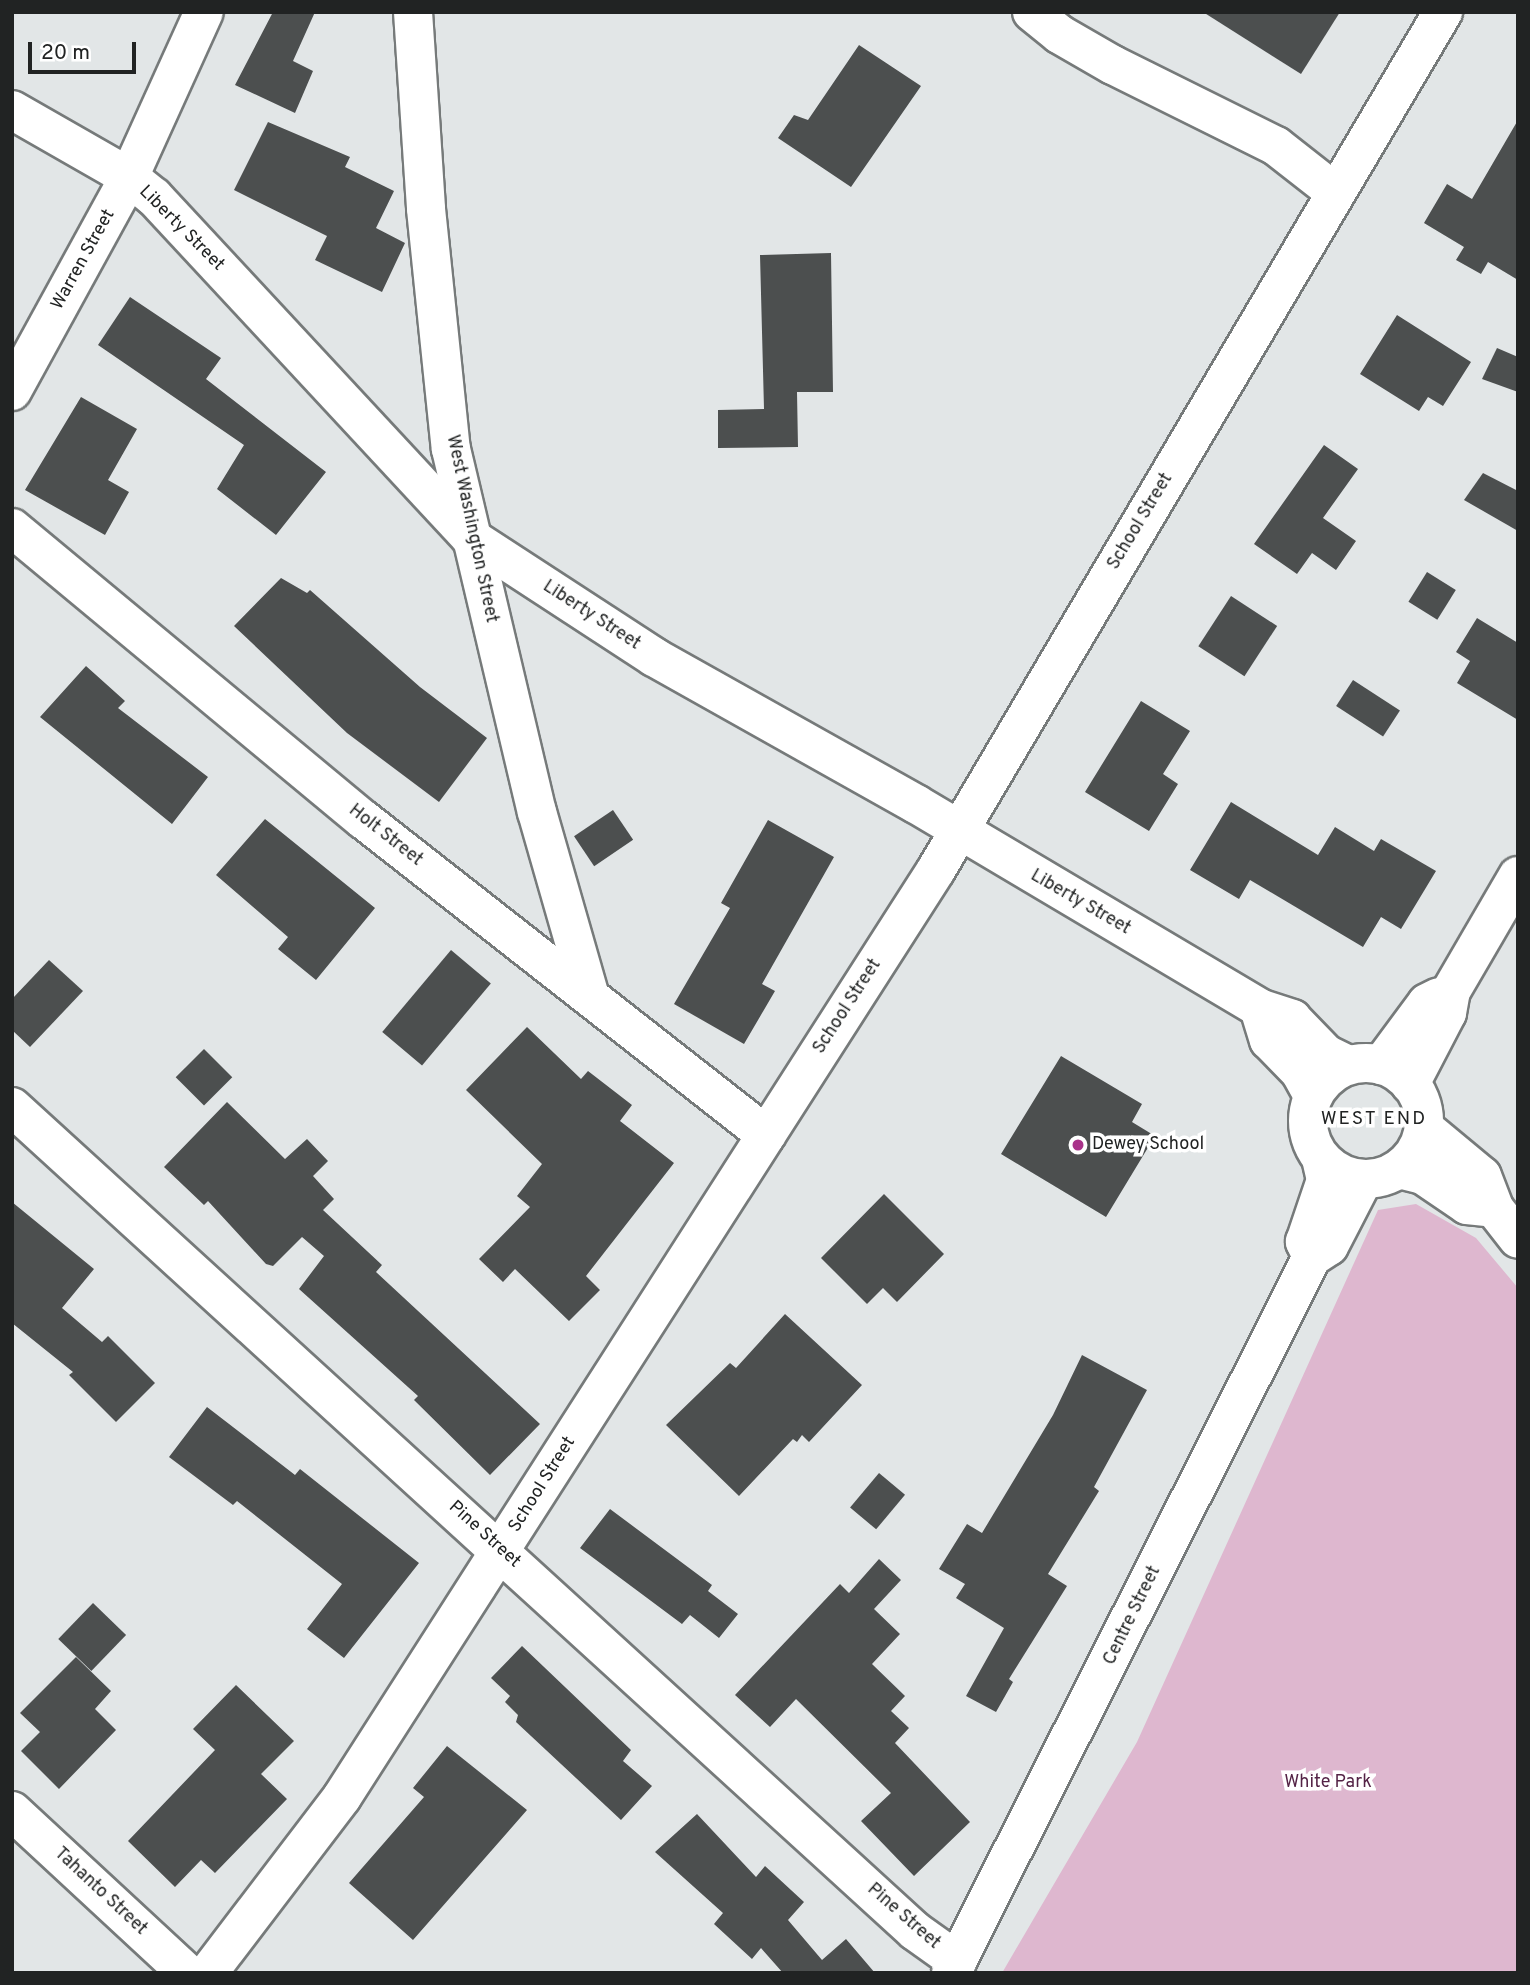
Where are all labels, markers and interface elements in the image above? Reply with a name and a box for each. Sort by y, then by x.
scale bar [32,28,140,72]
text: 20 m [41,40,90,67]
street label: Liberty Street [134,182,228,276]
street label: Warren Street [47,206,121,314]
street label: West Washington Street [440,433,502,625]
street label: School Street [1104,470,1178,574]
street label: Liberty Street [538,576,644,656]
street label: Holt Street [344,800,426,872]
street label: Liberty Street [1026,866,1134,940]
street label: School Street [809,956,887,1058]
district label: WEST END [1321,1109,1427,1131]
place label: Dewey School [1092,1134,1204,1156]
marker: Dewey School [1070,1137,1086,1153]
street label: School Street [505,1433,581,1537]
street label: Pine Street [443,1497,525,1573]
street label: Centre Street [1100,1563,1166,1669]
park label: White Park [1284,1772,1372,1794]
street label: Tahanto Street [49,1844,151,1940]
street label: Pine Street [862,1879,944,1955]

